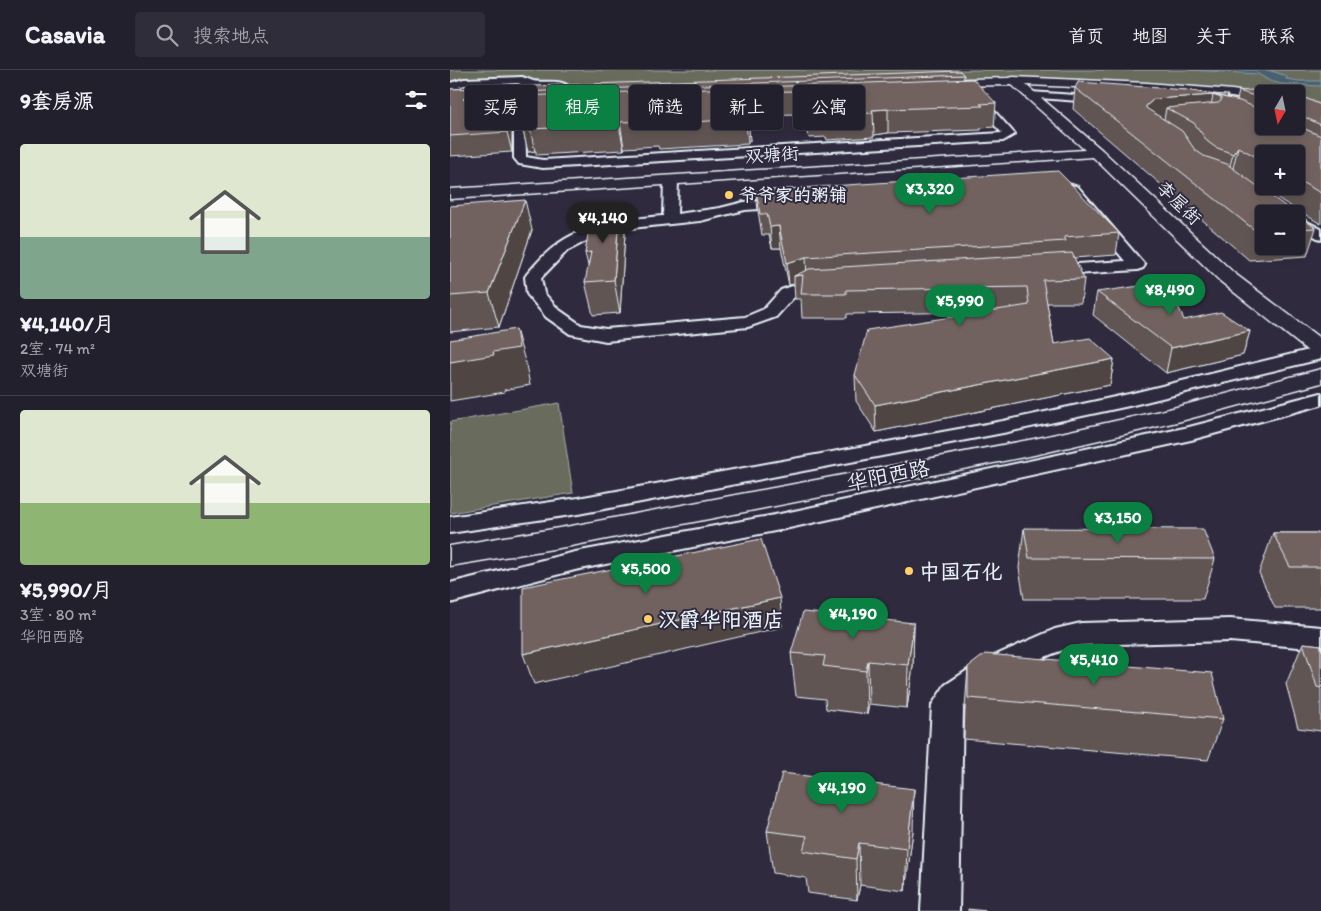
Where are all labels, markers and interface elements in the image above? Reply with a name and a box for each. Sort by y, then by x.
search box [135,12,485,57]
text: Casavia [25,20,105,49]
icon: search [153,21,181,49]
text: 搜索地点 [193,24,269,47]
text: 首页 [1068,25,1104,47]
text: 地图 [1132,25,1168,47]
text: 关于 [1196,25,1232,47]
text: 联系 [1260,25,1296,47]
chip: 买房 [465,85,537,130]
chip: 租房 [547,85,619,130]
chip: 筛选 [629,85,701,130]
chip: 新上 [711,85,783,130]
chip: 公寓 [793,85,865,130]
north arrow [1255,85,1305,135]
map controls [1255,85,1305,255]
icon: filters [402,86,430,114]
text: 9套房源 [20,88,94,113]
street label: 双塘街 [744,142,800,168]
button: + [1255,145,1305,195]
pin: ¥3,320 [889,172,971,215]
street label: 李屋街 [1152,176,1206,230]
icon: home [180,177,270,267]
text: ¥3,320 [906,179,954,198]
place label: 爷爷家的粥铺 [739,184,847,206]
marker: 爷爷家的粥铺 [723,189,735,201]
pin: ¥4,140 [562,202,644,244]
button: − [1255,205,1305,255]
text: ¥4,140 [578,208,628,227]
pin: ¥8,490 [1129,274,1211,316]
text: ¥8,490 [1145,280,1195,299]
pin: ¥5,990 [919,284,1001,327]
text: ¥5,990 [936,291,984,310]
text: ¥4,140/月 [20,311,115,336]
text: 2室 · 74 m² [20,339,95,358]
text: 双塘街 [20,361,68,380]
icon: home [180,442,270,532]
street label: 华阳西路 [844,455,932,495]
pin: ¥3,150 [1077,502,1159,544]
text: ¥3,150 [1094,508,1142,527]
pin: ¥5,500 [605,552,687,595]
text: ¥5,500 [621,559,671,578]
place label: 中国石化 [919,559,1003,584]
marker: 中国石化 [903,565,915,577]
text: ¥5,990/月 [20,577,113,602]
pin: ¥4,190 [812,598,894,640]
text: ¥4,190 [829,604,877,623]
text: 3室 · 80 m² [20,605,96,624]
place label: 汉爵华阳酒店 [658,607,784,632]
marker: 汉爵华阳酒店 [642,613,654,625]
text: 华阳西路 [20,627,84,646]
pin: ¥5,410 [1053,644,1135,686]
text: ¥5,410 [1070,650,1118,669]
pin: ¥4,190 [801,772,883,814]
text: ¥4,190 [818,778,866,797]

